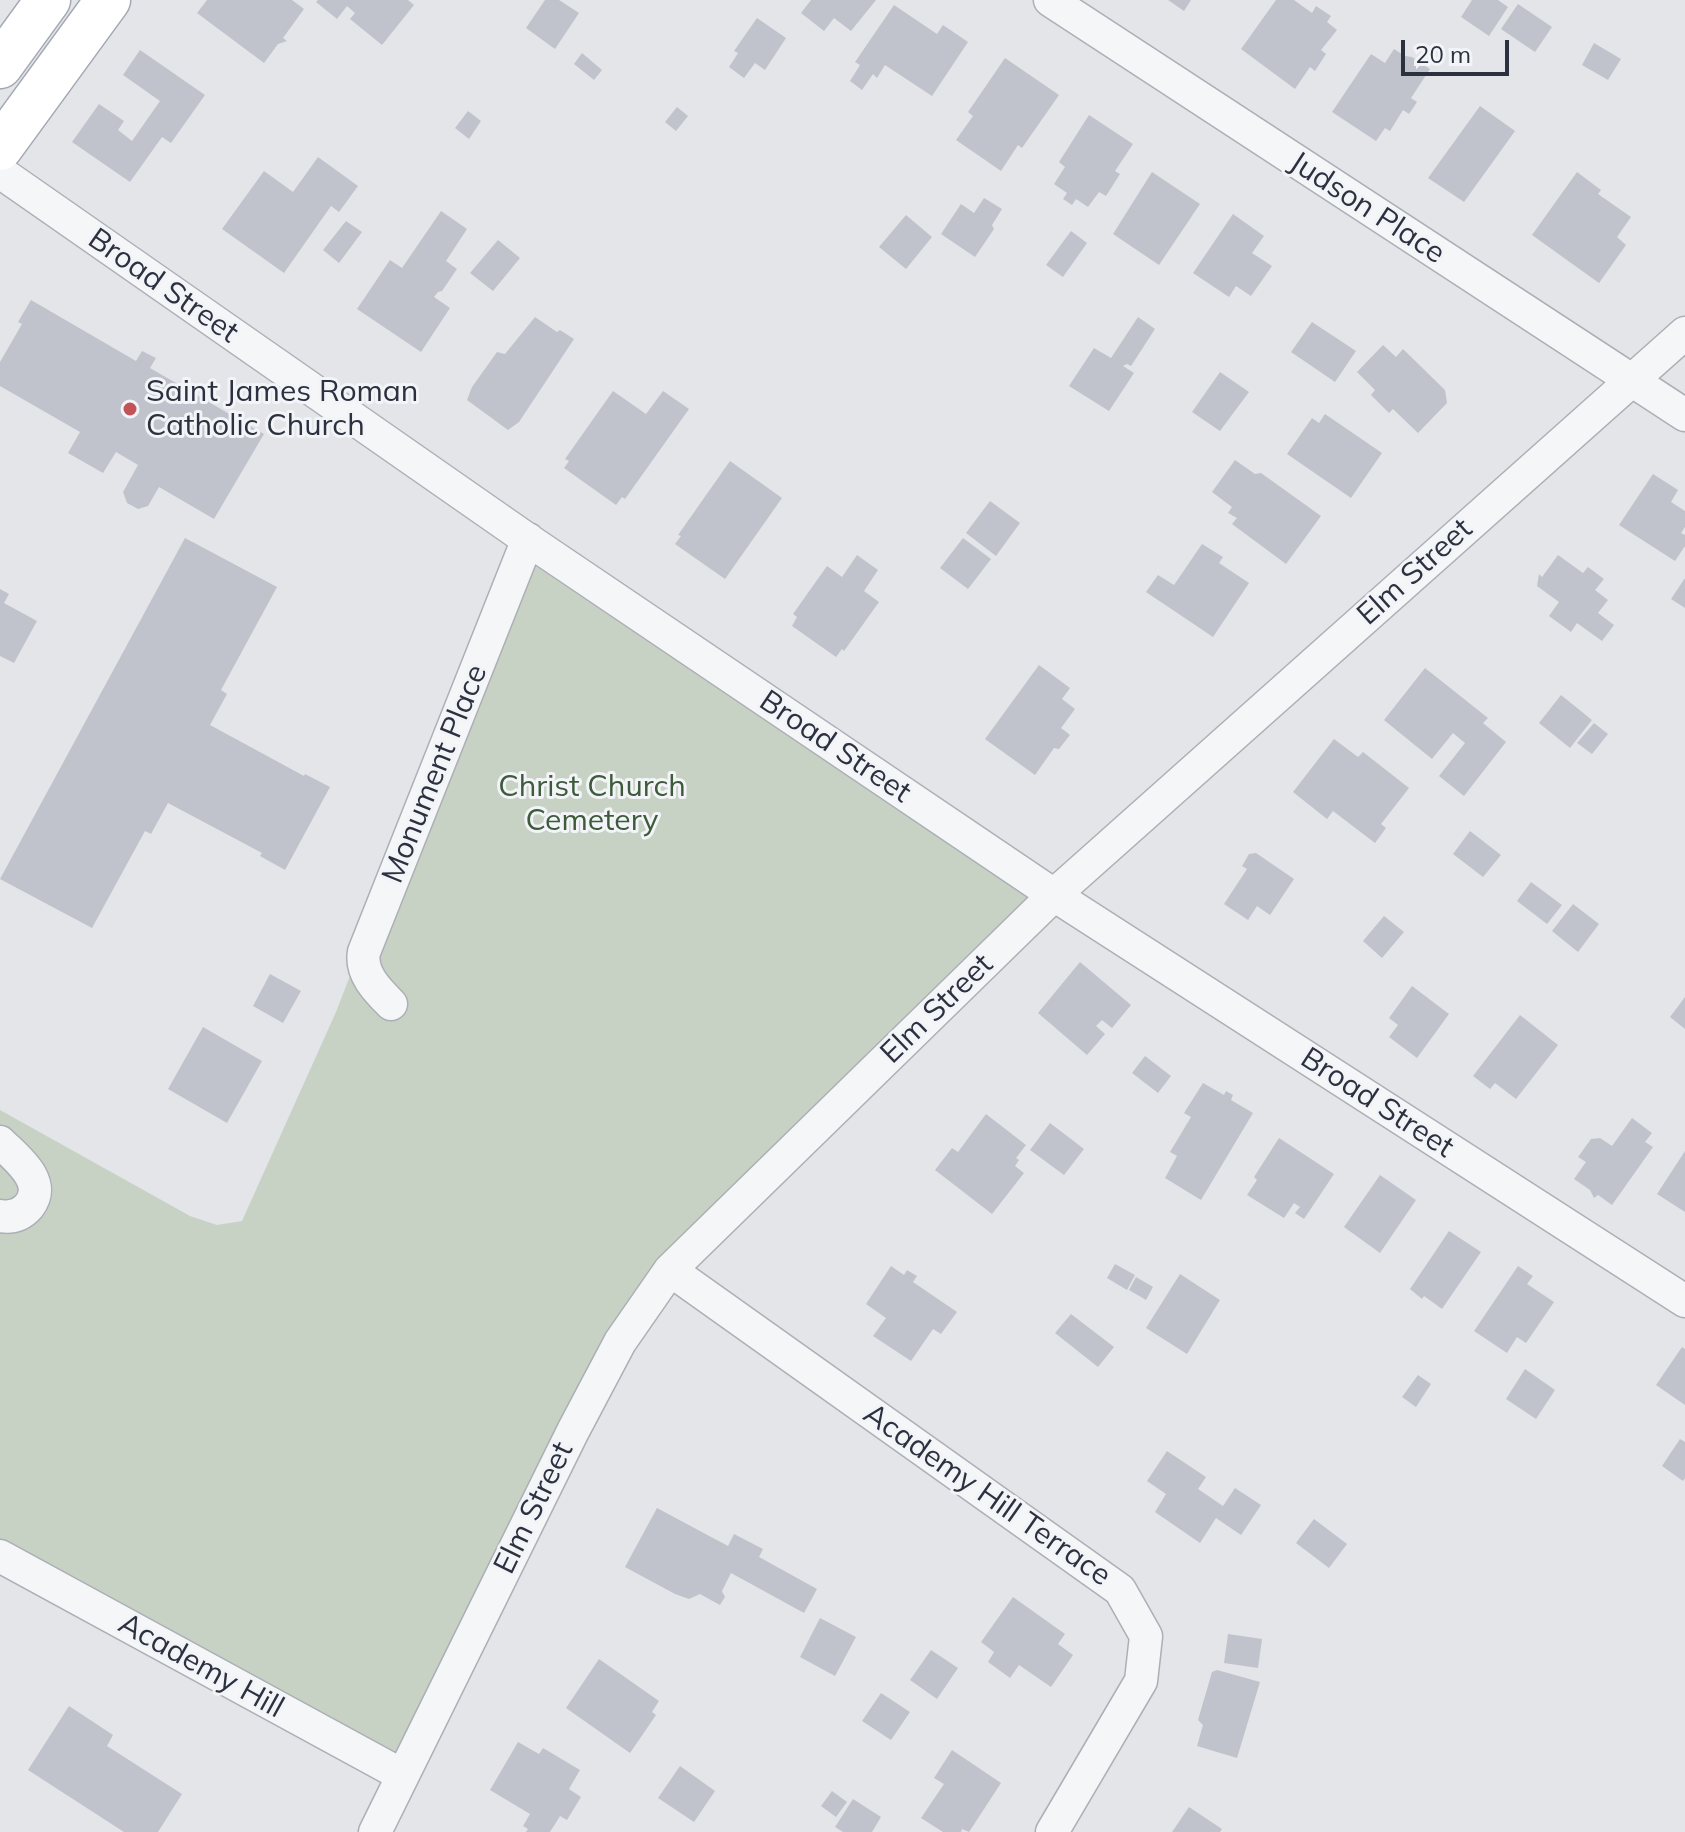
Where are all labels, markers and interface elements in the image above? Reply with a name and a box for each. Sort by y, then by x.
scale bar [1405,24,1513,74]
text: 20 m [1415,39,1471,69]
street label: Judson Place [1282,144,1452,272]
street label: Broad Street [81,221,245,351]
place label: Saint James Roman Catholic Church [146,374,418,444]
marker: Saint James Roman Catholic Church [121,400,139,418]
street label: Elm Street [1350,511,1480,633]
street label: Monument Place [375,660,495,888]
street label: Broad Street [752,683,918,811]
park label: Christ Church Cemetery [498,769,686,840]
street label: Elm Street [873,947,1001,1071]
street label: Broad Street [1294,1040,1460,1166]
street label: Academy Hill Terrace [856,1396,1118,1594]
street label: Elm Street [487,1436,581,1580]
street label: Academy Hill [112,1606,290,1726]

